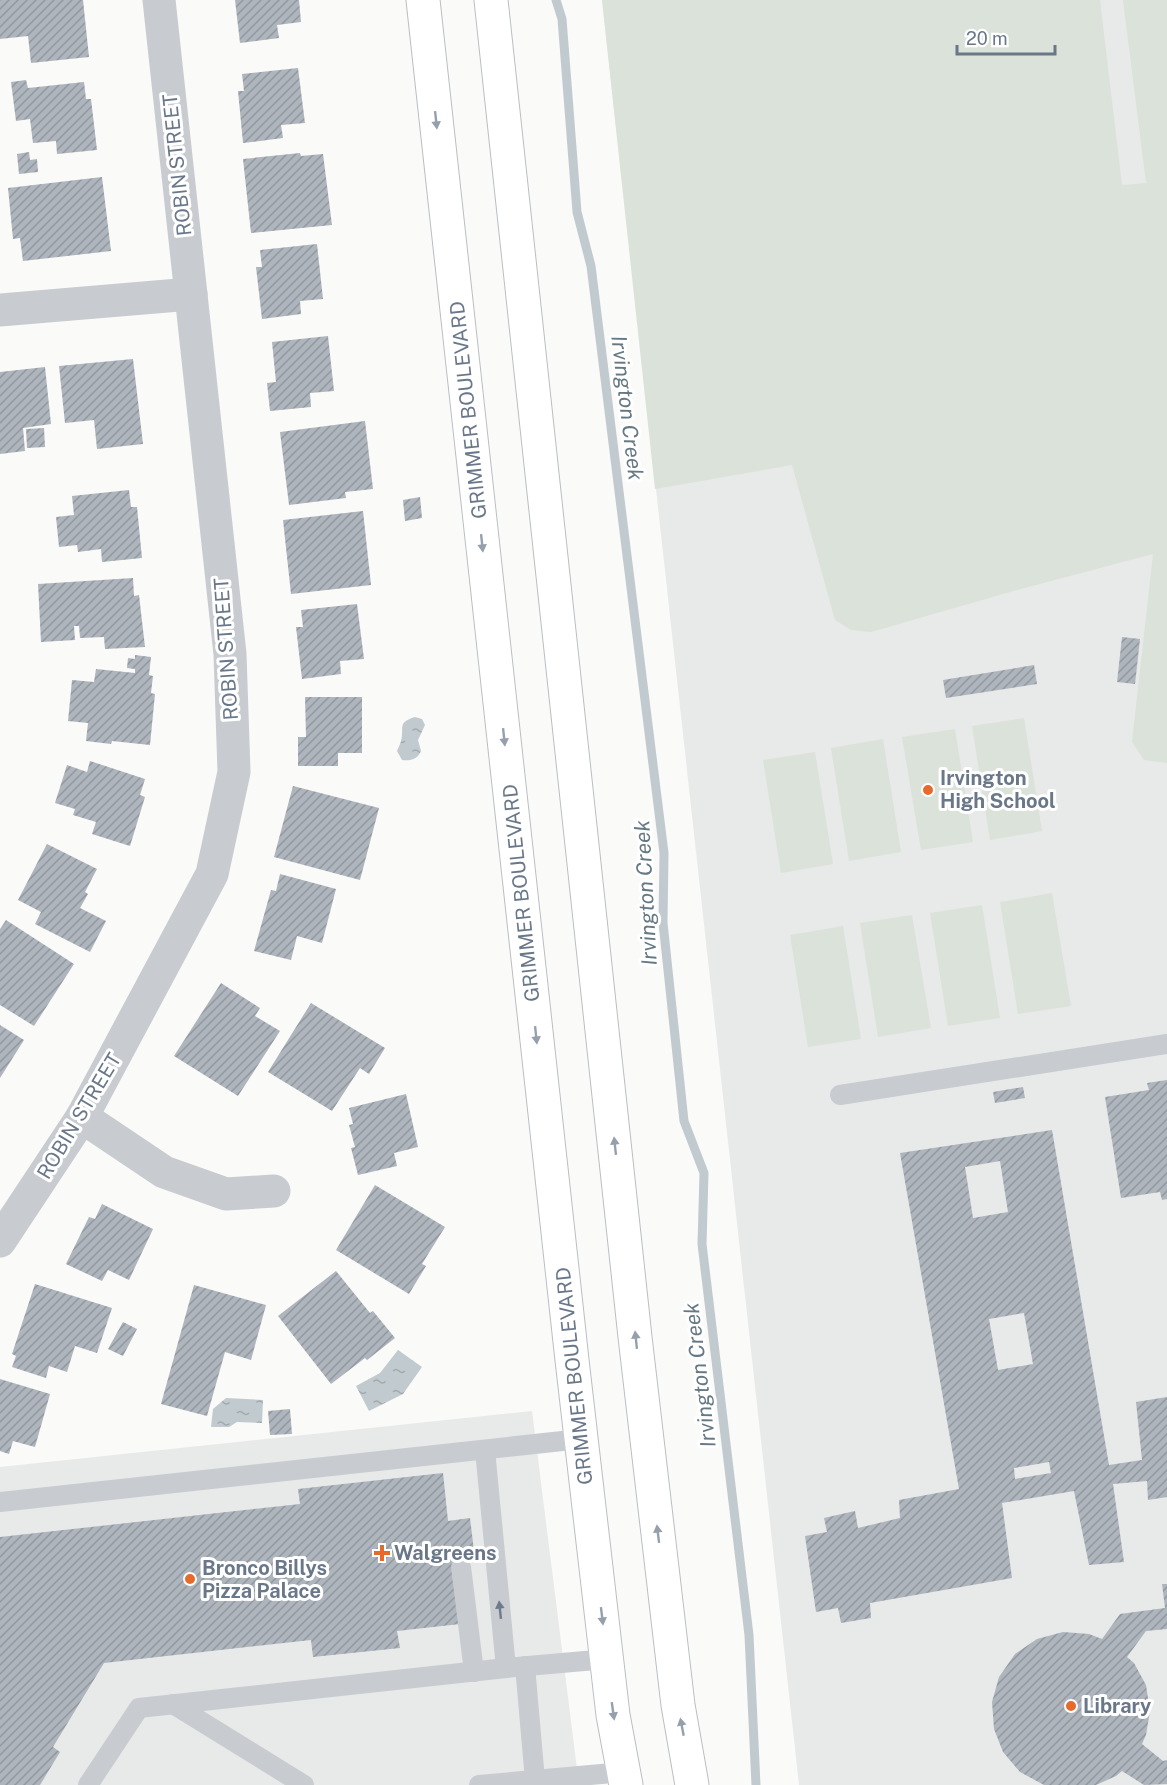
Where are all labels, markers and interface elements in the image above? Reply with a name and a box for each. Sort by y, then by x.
scale bar [957,18,1054,56]
text: 20 m [966,28,1008,49]
street label: ROBIN STREET [158,93,196,237]
one-way arrow [431,111,441,130]
street label: GRIMMER BOULEVARD [445,300,491,520]
water label: Irvington Creek [606,334,649,482]
one-way arrow [478,534,487,553]
street label: ROBIN STREET [209,577,243,721]
one-way arrow [499,728,508,747]
place label: Irvington High School [940,766,1056,813]
street label: GRIMMER BOULEVARD [498,783,544,1003]
marker: Irvington High School [921,783,935,797]
water label: Irvington Creek [629,819,662,966]
one-way arrow [531,1026,541,1045]
street label: ROBIN STREET [32,1049,126,1183]
one-way arrow [610,1137,619,1156]
street label: GRIMMER BOULEVARD [551,1266,597,1486]
water label: Irvington Creek [678,1301,721,1449]
one-way arrow [631,1331,640,1350]
one-way arrow [653,1524,663,1543]
place label: Walgreens [394,1541,497,1565]
marker: Walgreens [375,1546,389,1560]
place label: Bronco Billys Pizza Palace [202,1556,327,1603]
marker: Bronco Billys Pizza Palace [183,1572,197,1586]
one-way arrow [495,1600,505,1619]
one-way arrow [597,1606,606,1625]
place label: Library [1083,1694,1151,1718]
marker: Library [1064,1699,1078,1713]
one-way arrow [608,1702,617,1721]
one-way arrow [677,1718,686,1737]

